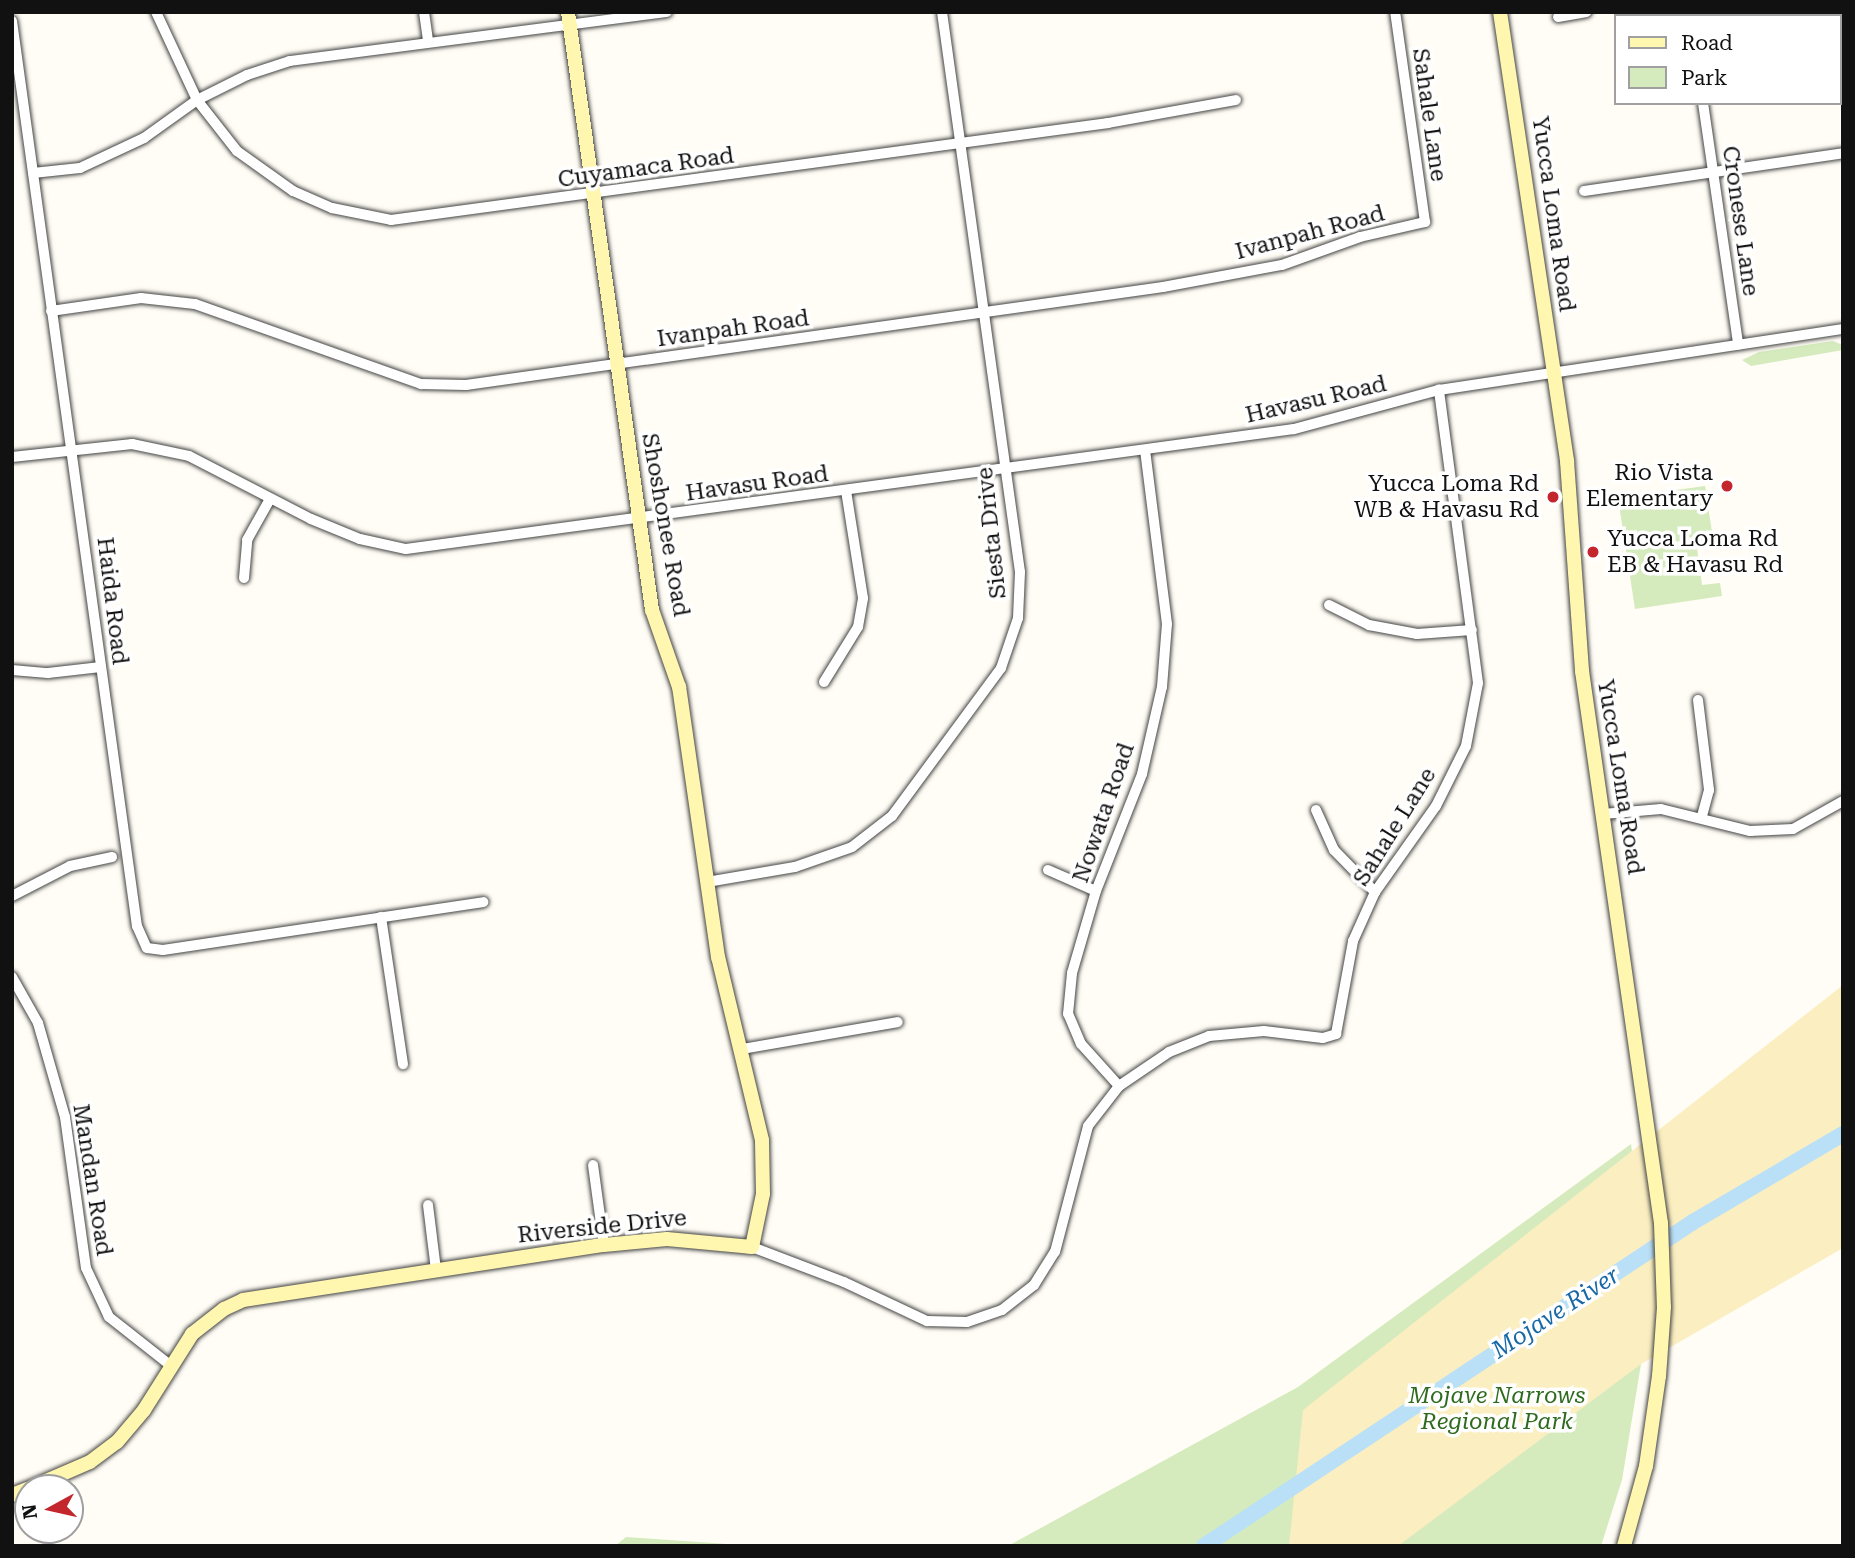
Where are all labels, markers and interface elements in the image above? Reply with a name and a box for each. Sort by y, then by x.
legend [1614,14,1841,105]
text: Road [1681,31,1733,55]
street label: Sahale Lane [1406,47,1452,183]
text: Park [1681,66,1727,90]
street label: Yucca Loma Road [1526,114,1580,314]
street label: Cuyamaca Road [556,142,736,194]
street label: Cronese Lane [1716,144,1764,298]
street label: Ivanpah Road [1232,200,1388,266]
street label: Ivanpah Road [655,305,811,353]
street label: Havasu Road [1243,370,1389,430]
street label: Shoshonee Road [635,431,695,619]
place label: Rio Vista Elementary [1586,459,1713,513]
street label: Havasu Road [684,460,830,508]
street label: Siesta Drive [971,466,1013,600]
place label: Yucca Loma Rd WB & Havasu Rd [1354,470,1539,524]
marker: Rio Vista Elementary [1719,478,1735,494]
marker: Yucca Loma Rd WB & Havasu Rd [1545,489,1561,505]
place label: Yucca Loma Rd EB & Havasu Rd [1607,525,1783,579]
street label: Haida Road [90,536,134,666]
marker: Yucca Loma Rd EB & Havasu Rd [1585,544,1601,560]
street label: Yucca Loma Road [1591,677,1649,877]
street label: Nowata Road [1067,739,1141,887]
street label: Sahale Lane [1348,763,1442,891]
street label: Mandan Road [66,1102,118,1258]
street label: Riverside Drive [516,1204,688,1250]
water label: Mojave River [1487,1261,1625,1365]
park label: Mojave Narrows Regional Park [1409,1382,1585,1436]
north arrow [14,1474,84,1544]
text: N [17,1503,42,1521]

